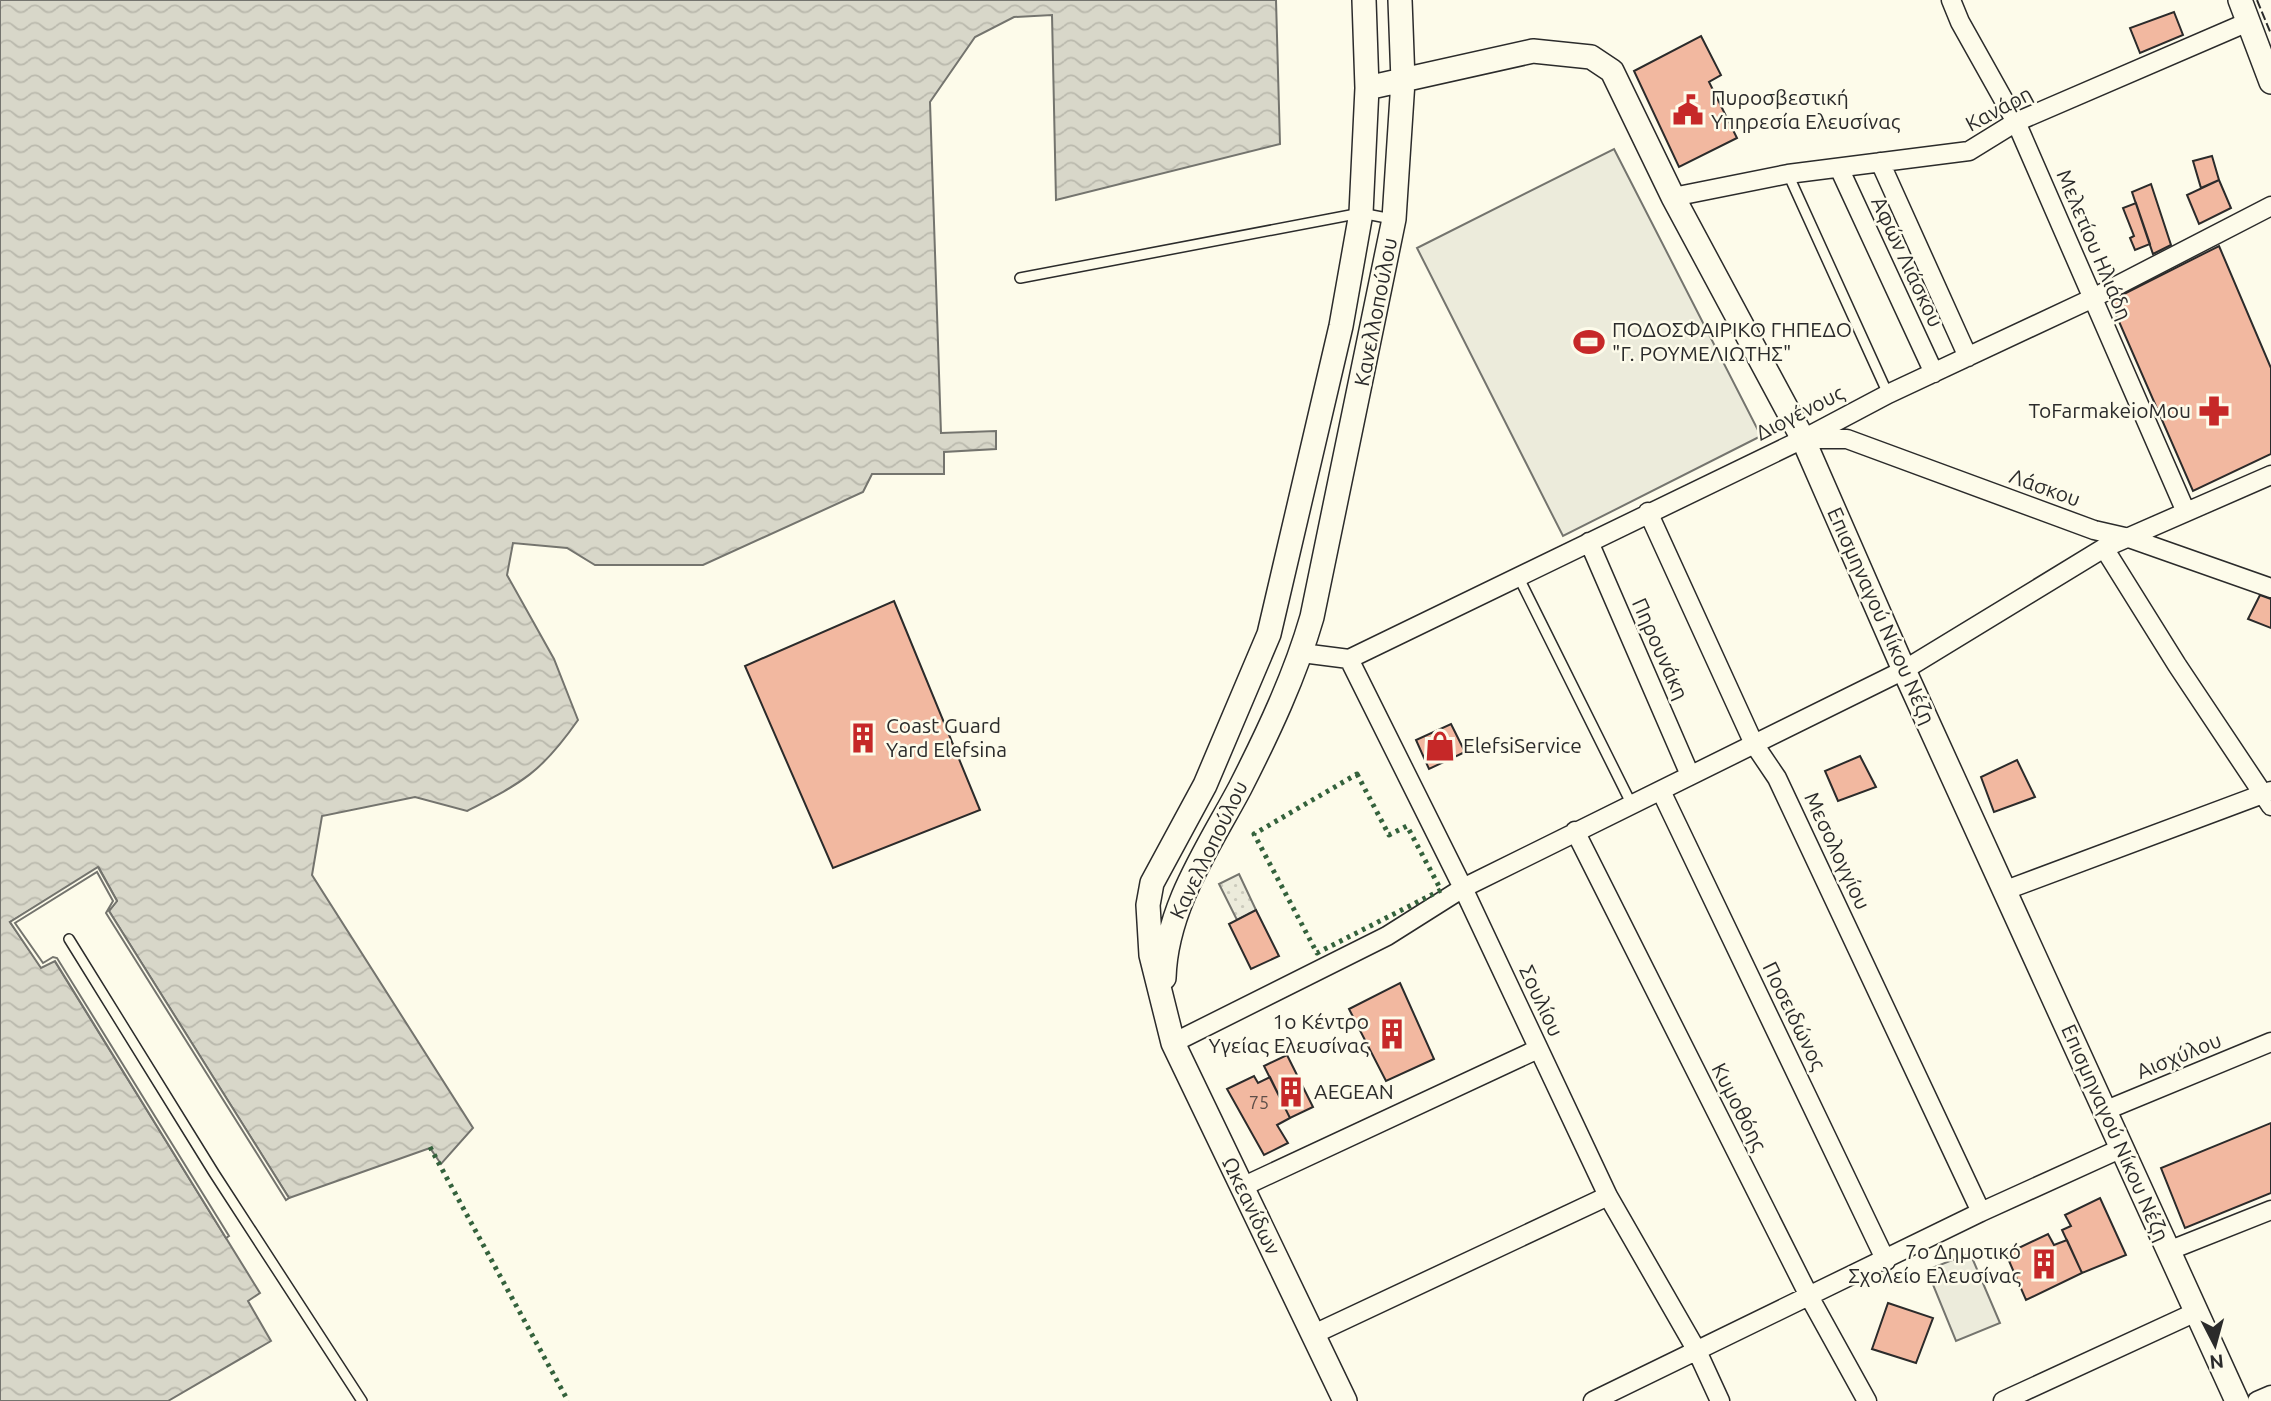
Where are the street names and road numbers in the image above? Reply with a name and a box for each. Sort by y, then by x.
street label: Κανάρη [1961,81,2036,136]
street label: Μελετίου Ηλιάδη [2052,166,2137,323]
street label: Αφών Λιάσκου [1867,193,1949,331]
street label: Κανελλοπούλου [1349,236,1401,388]
street label: Διογένους [1752,380,1848,445]
street label: Λάσκου [2007,463,2084,511]
street label: Επισμηναγού Νίκου Νέζη [1823,503,1941,728]
street label: Πηρουνάκη [1628,594,1694,703]
street label: Κανελλοπούλου [1164,777,1252,923]
street label: Μεσολογγίου [1800,788,1876,913]
street label: Ποσειδώνος [1758,958,1832,1074]
street label: Σουλίου [1515,961,1569,1040]
street label: Επισμηναγού Νίκου Νέζη [2057,1020,2175,1245]
street label: Αισχύλου [2133,1027,2225,1083]
street label: Κυμοθόης [1708,1059,1772,1155]
street label: Ωκεανίδων [1218,1153,1286,1258]

